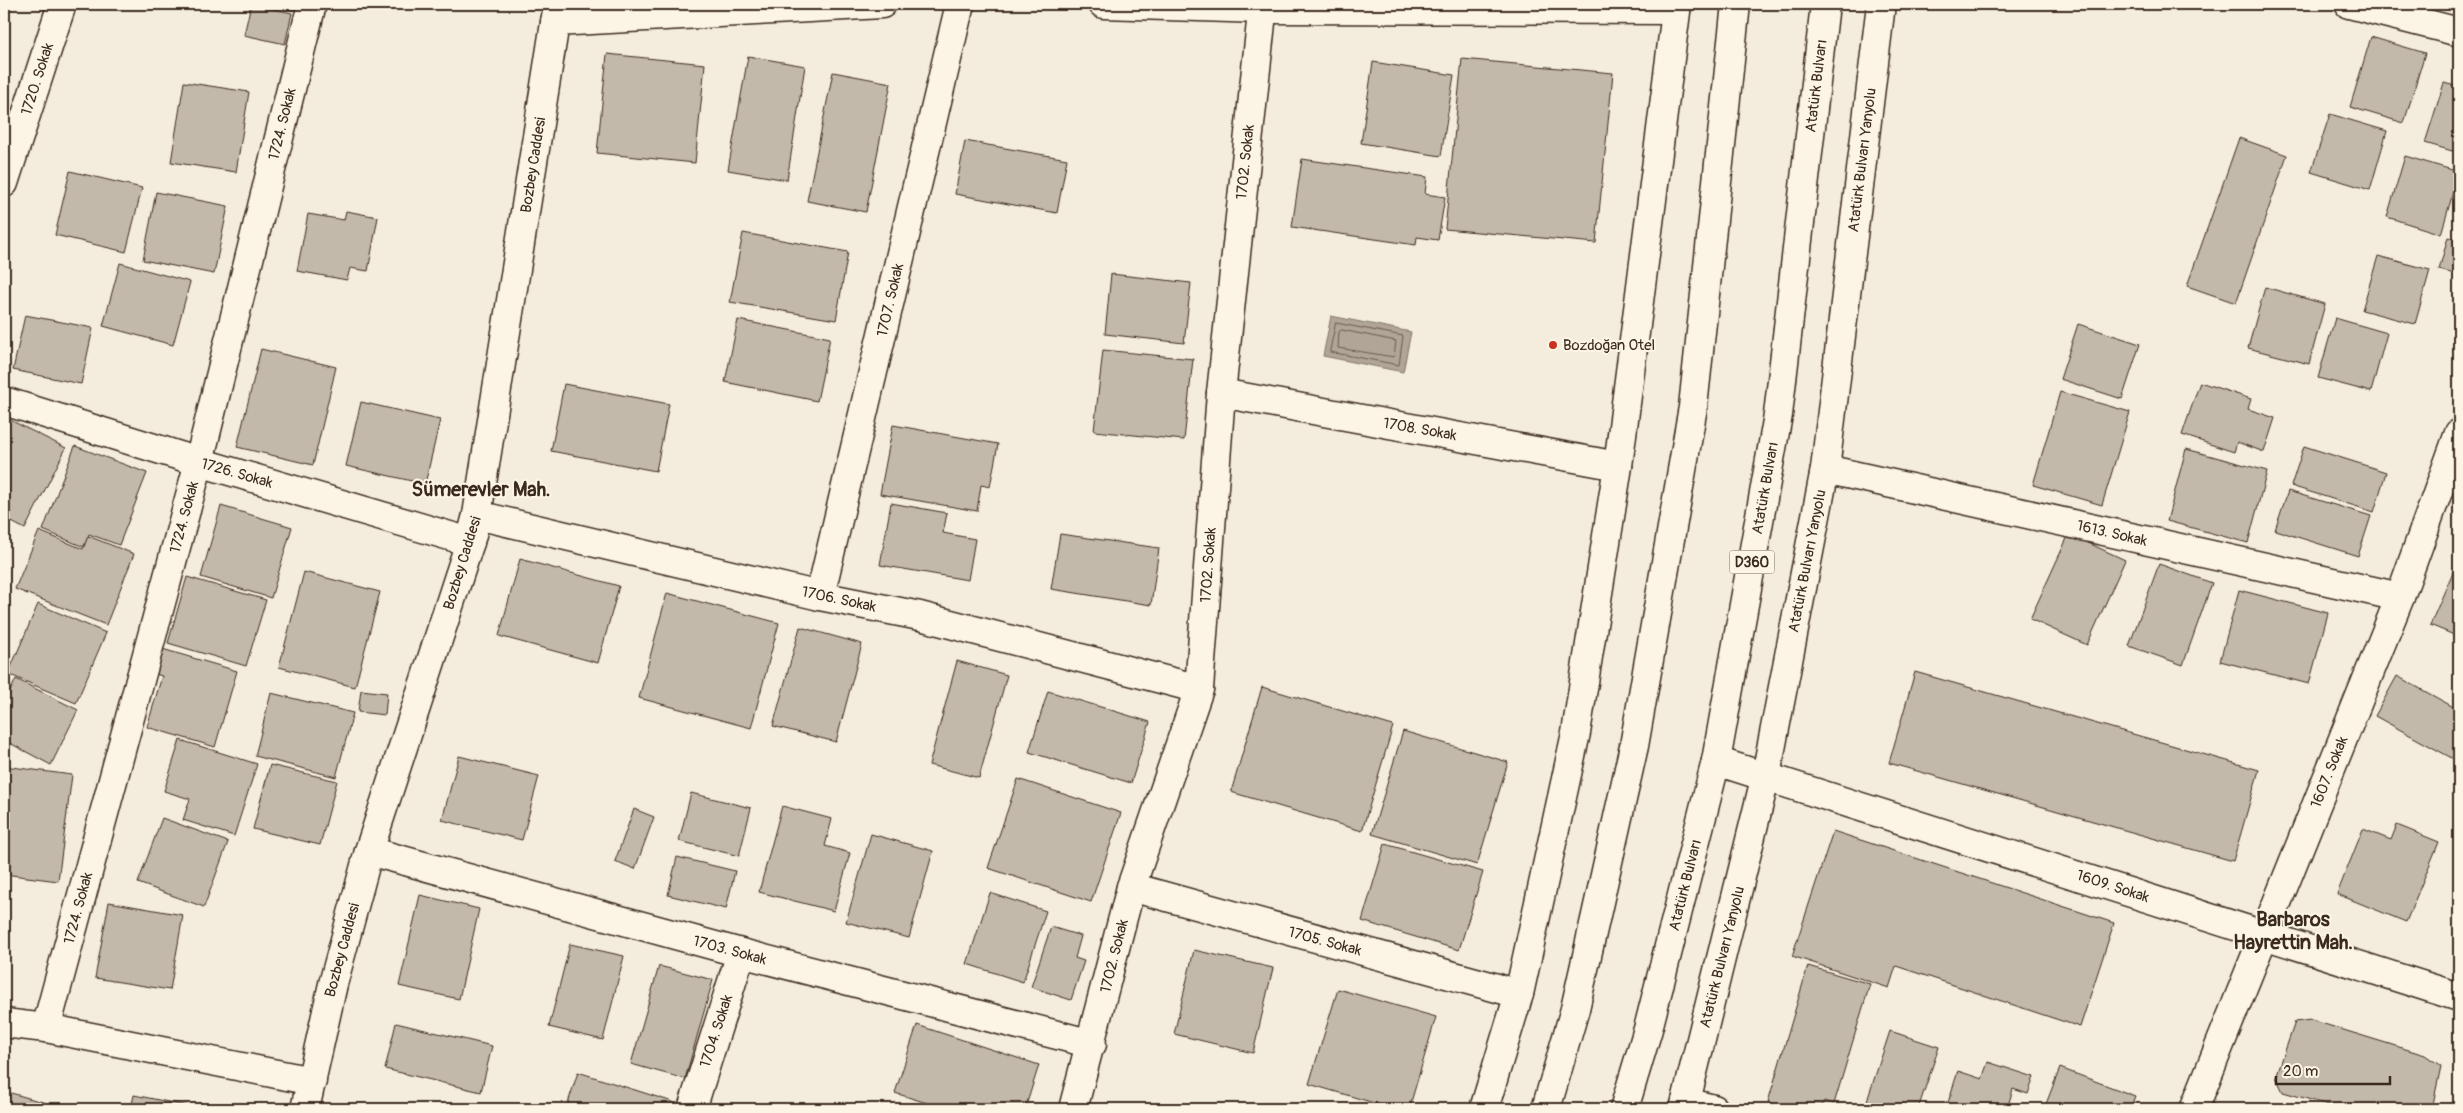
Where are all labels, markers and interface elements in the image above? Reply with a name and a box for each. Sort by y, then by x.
street label: Atatürk Bulvarı [1801,38,1832,134]
street label: 1720. Sokak [17,40,58,118]
street label: 1724. Sokak [264,85,301,162]
street label: Atatürk Bulvarı Yanyolu [1844,87,1881,233]
street label: Bozbey Caddesi [517,116,550,214]
street label: 1702. Sokak [1232,123,1259,200]
street label: 1707. Sokak [873,261,908,339]
place label: Bozdoğan Otel [1563,336,1655,355]
marker: Bozdoğan Otel [1547,339,1559,351]
street label: 1708. Sokak [1382,414,1459,445]
street label: Atatürk Bulvarı [1748,440,1783,536]
street label: 1726. Sokak [199,454,276,493]
district label: Sümerevler Mah. [412,477,550,502]
street label: 1724. Sokak [166,478,203,555]
street label: Atatürk Bulvarı Yanyolu [1784,488,1831,634]
street label: Bozbey Caddesi [439,514,486,612]
street label: 1613. Sokak [2075,516,2150,551]
street label: 1702. Sokak [1196,526,1221,603]
road number: D360 [1730,550,1774,574]
street label: 1706. Sokak [800,582,879,617]
street label: 1607. Sokak [2306,733,2353,811]
street label: Atatürk Bulvarı [1665,837,1706,933]
street label: 1609. Sokak [2074,866,2152,907]
street label: 1724. Sokak [60,869,97,946]
street label: Atatürk Bulvarı Yanyolu [1696,884,1749,1030]
street label: Bozbey Caddesi [321,901,364,999]
district label: Barbaros Hayrettin Mah. [2233,907,2353,955]
street label: 1702. Sokak [1096,917,1133,995]
street label: 1705. Sokak [1286,923,1364,961]
street label: 1703. Sokak [691,932,769,970]
street label: 1704. Sokak [696,992,737,1070]
scale bar [2276,1053,2389,1085]
text: 20 m [2283,1062,2318,1081]

